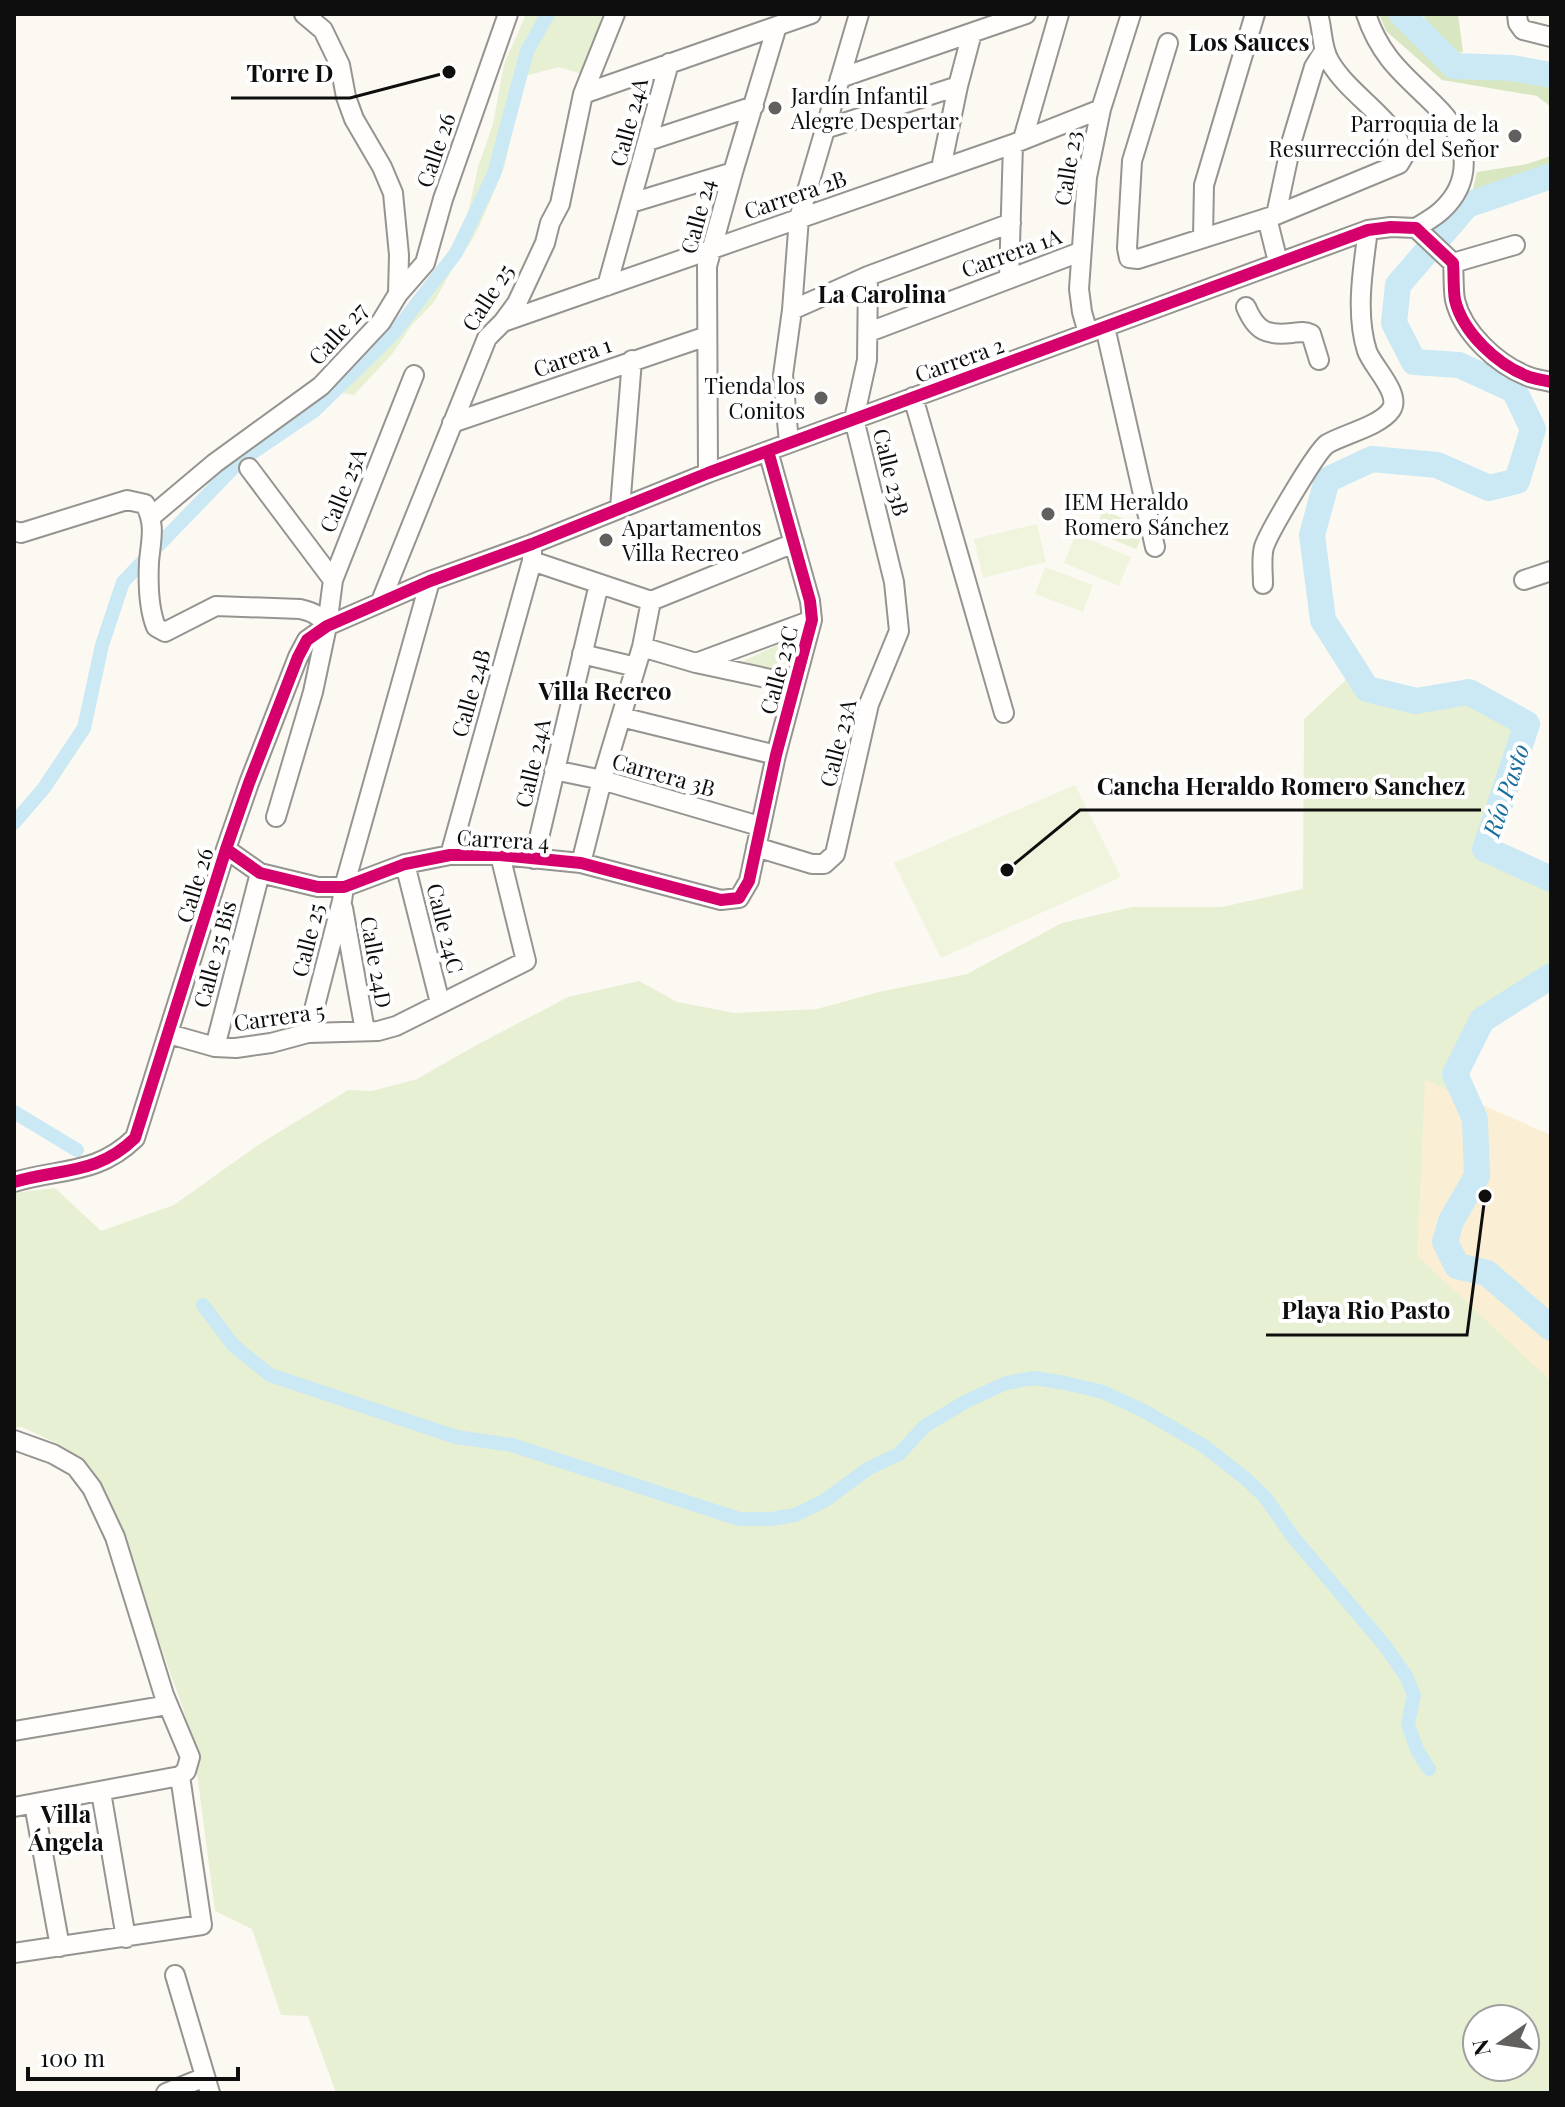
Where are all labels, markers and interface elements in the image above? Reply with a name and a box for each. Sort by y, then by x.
district label: Los Sauces [1189,25,1309,57]
callout: Torre D [231,50,350,98]
text: Torre D [247,56,334,88]
street label: Calle 24A [602,74,654,170]
place label: Jardín Infantil Alegre Despertar [790,80,959,135]
marker: Jardín Infantil Alegre Despertar [766,99,784,117]
place label: Parroquia de la Resurrección del Señor [1269,108,1499,163]
street label: Calle 26 [408,109,462,191]
marker: Parroquia de la Resurrección del Señor [1506,127,1524,145]
street label: Calle 23 [1046,128,1088,208]
street label: Carrera 2B [740,162,850,226]
street label: Calle 24 [673,175,721,257]
street label: Carrera 1A [957,220,1065,284]
street label: Calle 25 [454,257,520,337]
district label: La Carolina [818,277,947,309]
street label: Calle 27 [301,295,373,371]
street label: Carera 1 [529,329,615,383]
street label: Carrera 2 [910,329,1008,389]
place label: Tienda los Conitos [704,370,805,425]
marker: Tienda los Conitos [812,389,830,407]
street label: Calle 23B [867,425,917,519]
street label: Calle 25A [311,443,373,537]
place label: IEM Heraldo Romero Sánchez [1064,486,1229,541]
marker: IEM Heraldo Romero Sánchez [1039,505,1057,523]
place label: Apartamentos Villa Recreo [621,512,762,567]
marker: Apartamentos Villa Recreo [597,531,615,549]
street label: Calle 23C [752,622,804,718]
street label: Calle 24B [443,646,497,740]
district label: Villa Recreo [537,674,672,706]
street label: Calle 23A [812,696,862,790]
street label: Calle 24A [507,715,557,810]
water label: Río Pasto [1474,739,1536,842]
street label: Carrera 3B [609,745,719,803]
callout: Cancha Heraldo Romero Sanchez [1080,762,1481,810]
text: Cancha Heraldo Romero Sanchez [1097,769,1465,801]
street label: Carrera 4 [456,822,550,856]
street label: Calle 26 [168,844,220,926]
street label: Calle 24C [420,880,472,976]
street label: Calle 25 Bis [185,897,243,1011]
street label: Calle 25 [283,900,331,980]
street label: Calle 24D [354,914,400,1010]
street label: Carrera 5 [232,995,326,1037]
callout: Playa Rio Pasto [1266,1287,1467,1335]
text: Playa Rio Pasto [1282,1293,1450,1325]
district label: Villa Ángela [27,1797,104,1857]
north arrow [1461,2003,1541,2083]
scale bar [28,2031,238,2081]
text: N [1464,2037,1497,2059]
text: 100 m [40,2041,105,2073]

